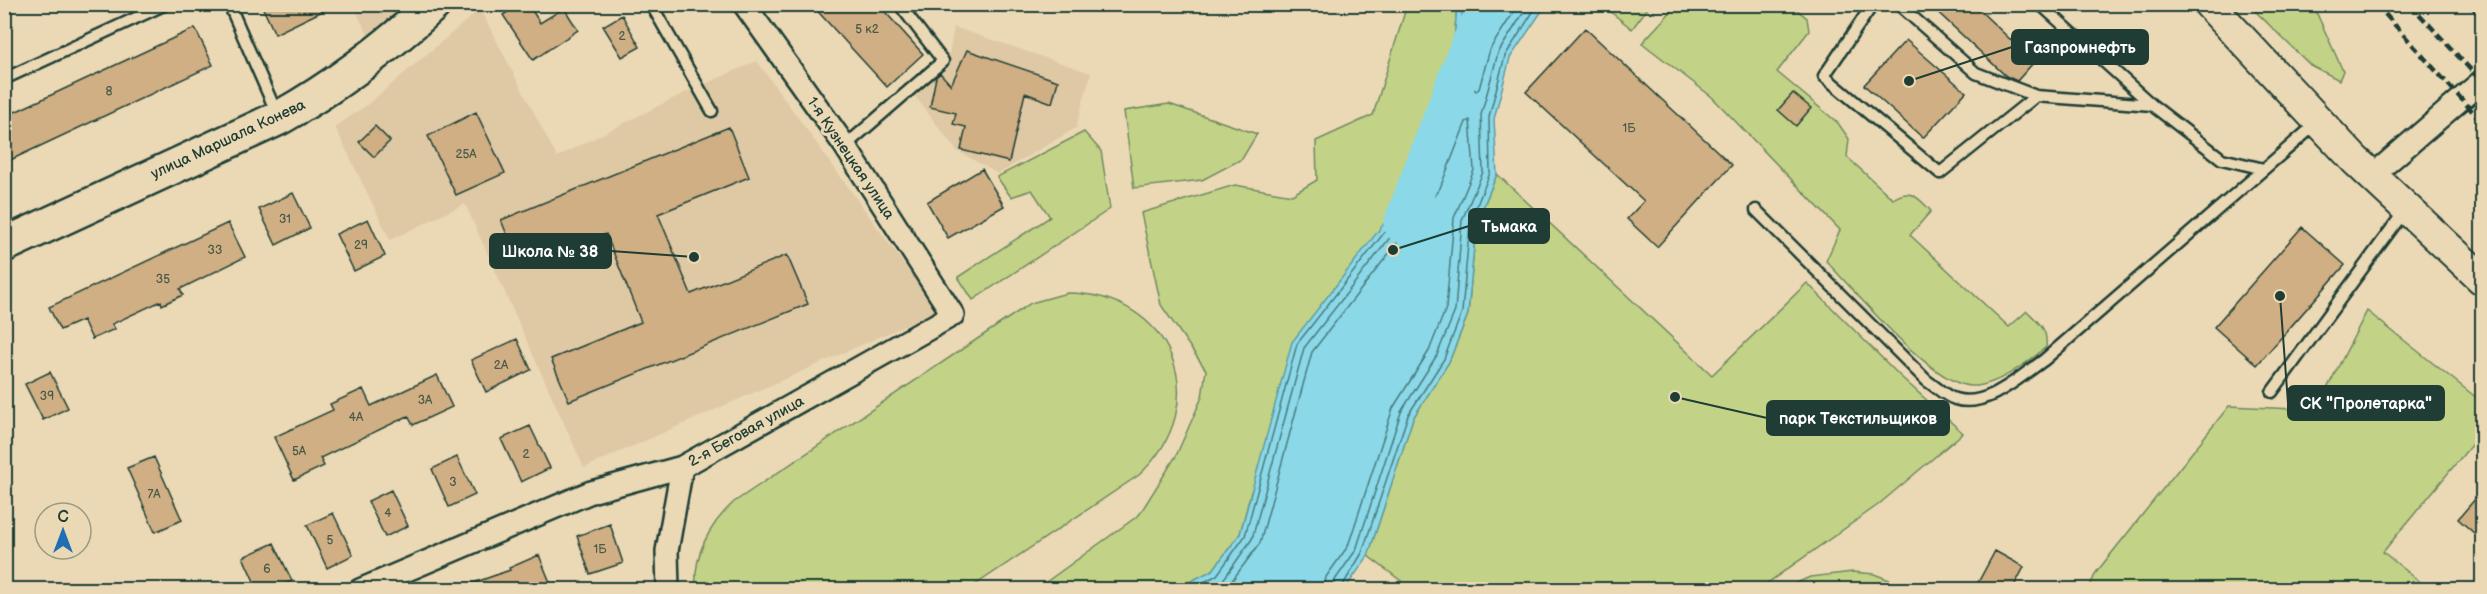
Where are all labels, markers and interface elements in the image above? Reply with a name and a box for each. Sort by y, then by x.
house number: 5 к2 [855,22,879,37]
house number: 2 [618,29,626,44]
callout: Газпромнефть [2012,30,2148,64]
text: Газпромнефть [2024,39,2137,58]
house number: 8 [106,84,113,99]
street label: 1-я Кузнецкая улица [803,93,899,223]
street label: улица Маршала Конева [148,95,309,184]
house number: 1Б [1623,121,1636,136]
house number: 25А [455,147,477,162]
callout: Тьмака [1469,209,1549,243]
house number: 31 [279,212,291,227]
text: Тьмака [1481,218,1537,237]
callout: Школа № 38 [490,234,611,268]
house number: 29 [354,238,368,253]
house number: 33 [208,243,222,258]
text: Школа № 38 [502,243,598,262]
house number: 35 [156,272,170,287]
house number: 2А [494,358,509,373]
callout: СК "Пролетарка" [2288,386,2444,420]
house number: 39 [40,389,54,404]
street label: 2-я Беговая улица [685,392,808,471]
house number: 3А [418,393,433,408]
text: СК "Пролетарка" [2300,395,2432,414]
callout: парк Текстильщиков [1767,401,1949,435]
house number: 4А [349,410,364,425]
text: парк Текстильщиков [1779,410,1937,429]
house number: 5А [292,444,307,459]
house number: 2 [522,447,530,462]
house number: 3 [449,475,457,490]
house number: 7А [147,487,161,502]
north arrow [33,501,93,561]
house number: 4 [384,506,392,521]
text: С [57,508,69,527]
house number: 5 [327,533,334,548]
house number: 1Б [594,542,607,557]
house number: 6 [263,562,271,577]

